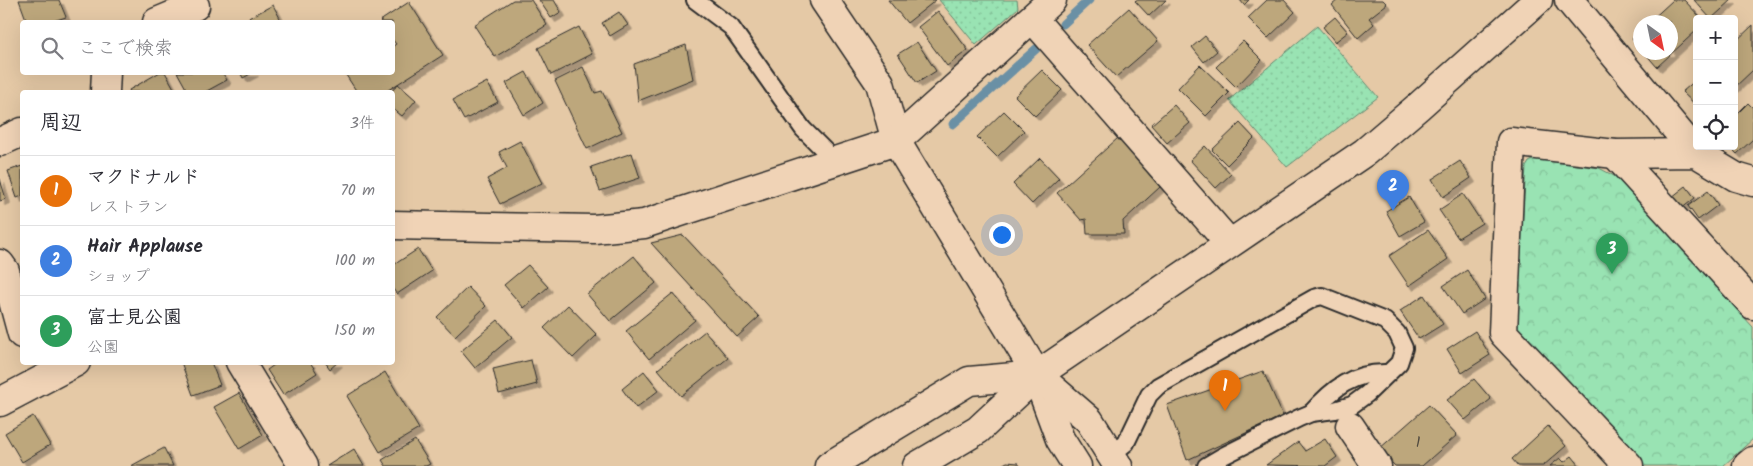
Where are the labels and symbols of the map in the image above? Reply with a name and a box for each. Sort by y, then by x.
north arrow [1633,15,1678,60]
pin: 2 [1377,170,1409,211]
your location [989,222,1015,248]
pin: 3 [1596,233,1628,274]
pin: 1 [1209,370,1241,411]
house number: 1 [1416,431,1421,455]

